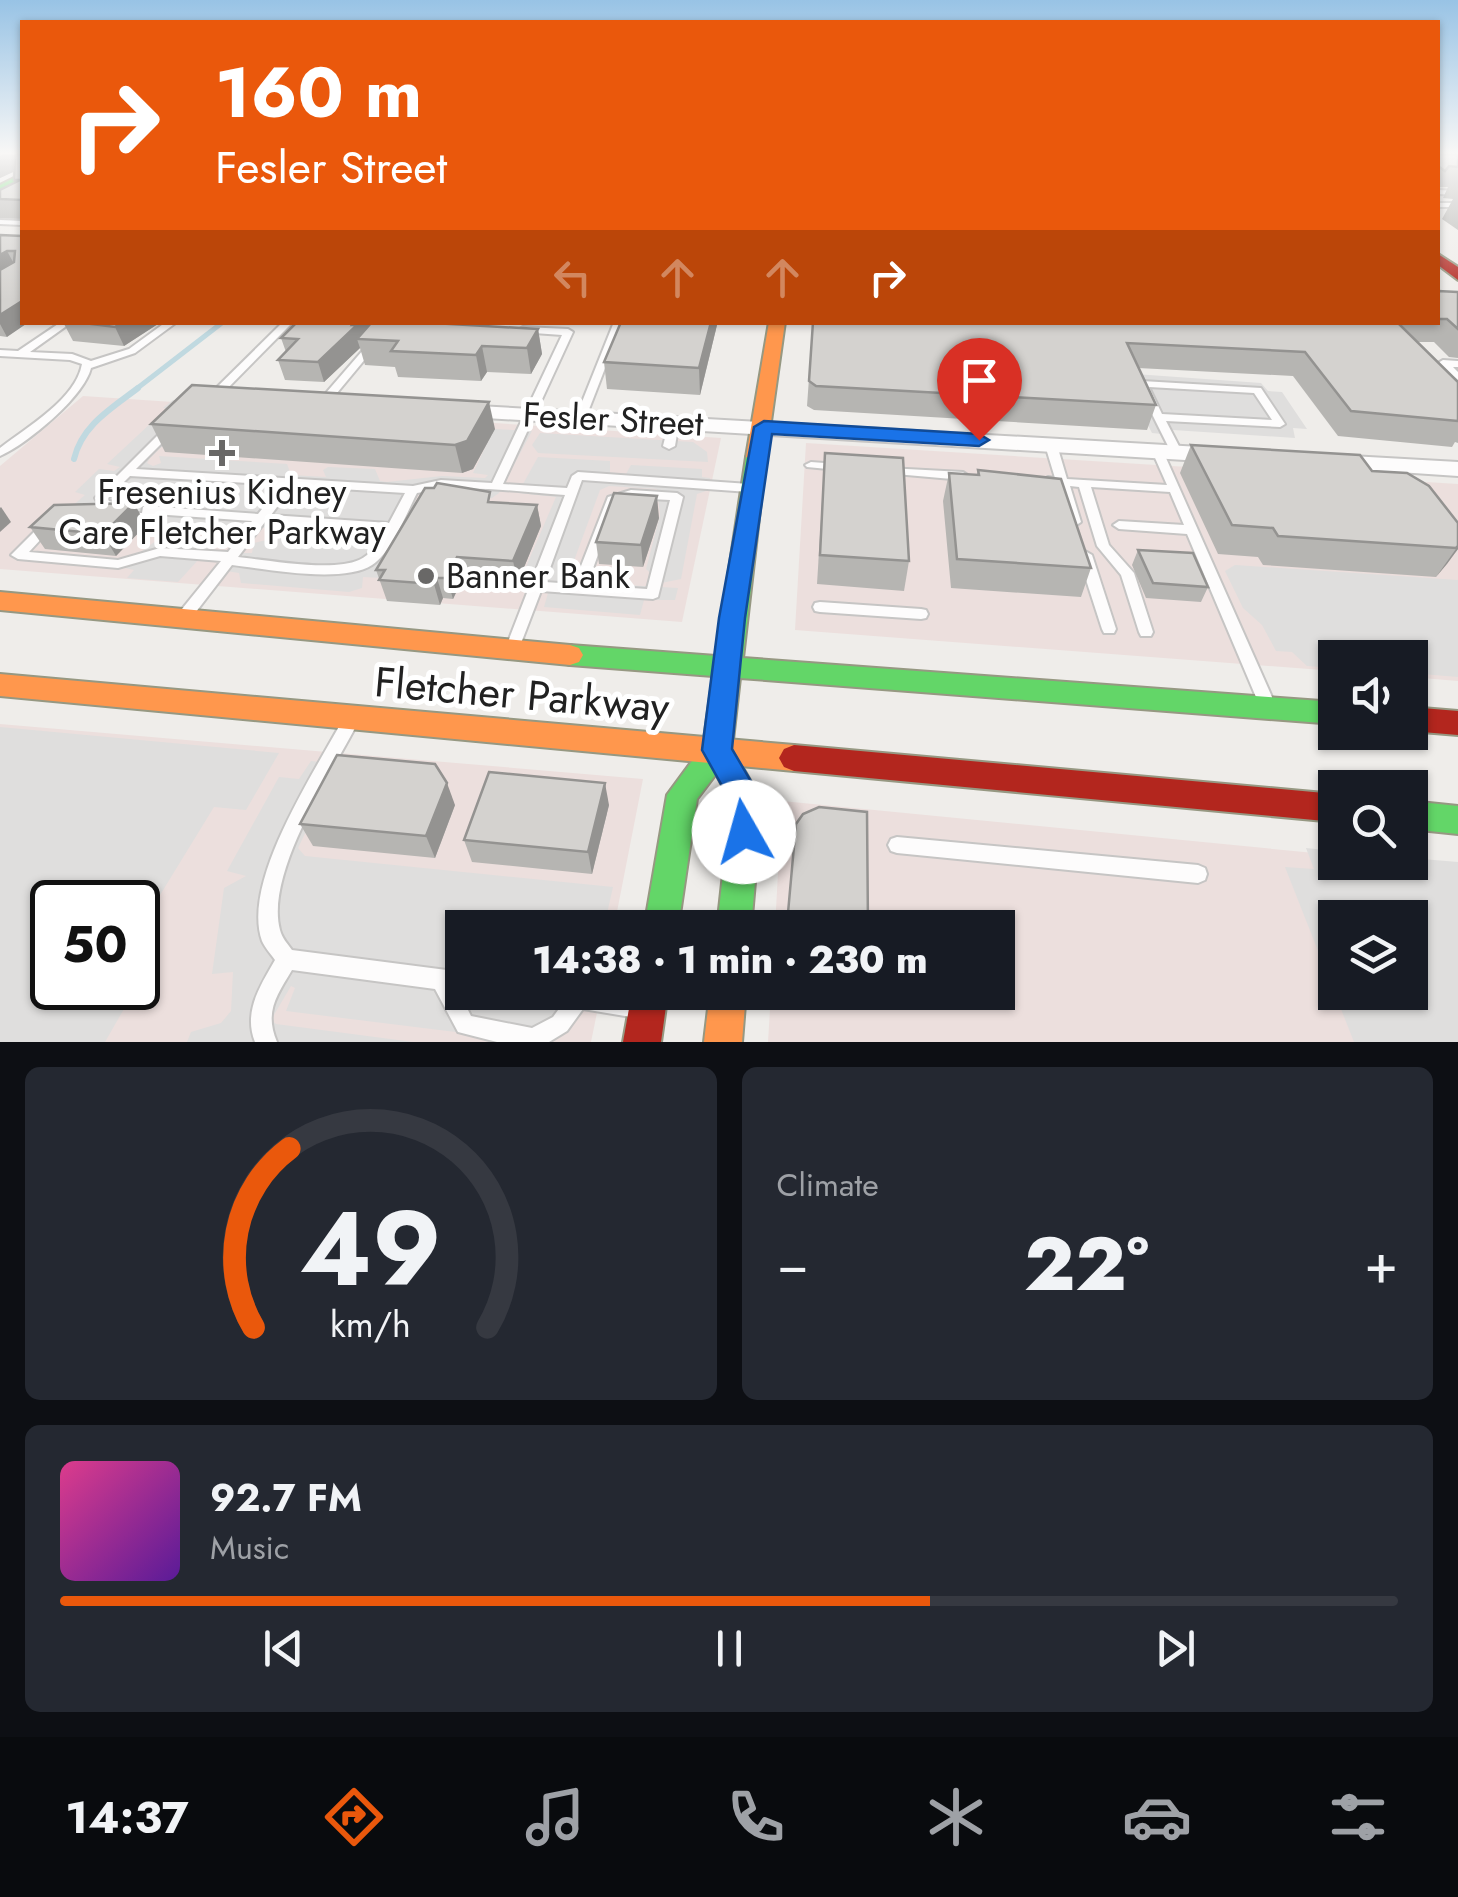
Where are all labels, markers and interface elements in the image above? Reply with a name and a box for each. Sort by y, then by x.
text: 160 m [215,42,422,143]
icon: right [50,60,180,190]
text: Fesler Street [215,135,447,200]
icon: left [545,250,600,305]
icon: ahead [650,250,705,305]
icon: ahead [755,250,810,305]
icon: right [860,250,915,305]
pin [937,338,1022,441]
icon: arrive [952,353,1007,408]
street label: Fesler Street [521,389,705,449]
marker: Fresenius Kidney Care Fletcher Parkway [209,440,235,466]
place label: Fresenius Kidney Care Fletcher Parkway [58,467,386,557]
place label: Banner Bank [446,551,630,601]
marker: Banner Bank [415,565,437,587]
map controls [1318,640,1428,1010]
button: sound [1318,640,1428,750]
street label: Fletcher Parkway [372,651,672,738]
button: search [1318,770,1428,880]
position arrow [692,780,796,884]
speed limit sign: 50 [30,880,160,1010]
button: layers [1318,900,1428,1010]
text: 14:38 · 1 min · 230 m [532,932,928,987]
text: Climate [777,1162,879,1208]
text: 49 [300,1174,442,1324]
text: 22° [1024,1210,1149,1318]
text: − [777,1224,809,1304]
text: + [1364,1224,1398,1304]
text: km/h [330,1299,411,1350]
text: 92.7 FM [210,1470,362,1525]
text: Music [210,1525,289,1571]
icon: previous [256,1621,311,1676]
icon: pause [702,1621,757,1676]
icon: next [1148,1621,1203,1676]
icon: directions [319,1782,389,1852]
icon: music [520,1782,590,1852]
icon: phone [721,1782,791,1852]
icon: climate [921,1782,991,1852]
icon: car [1122,1782,1192,1852]
icon: filters [1323,1782,1393,1852]
text: 14:37 [65,1785,189,1850]

